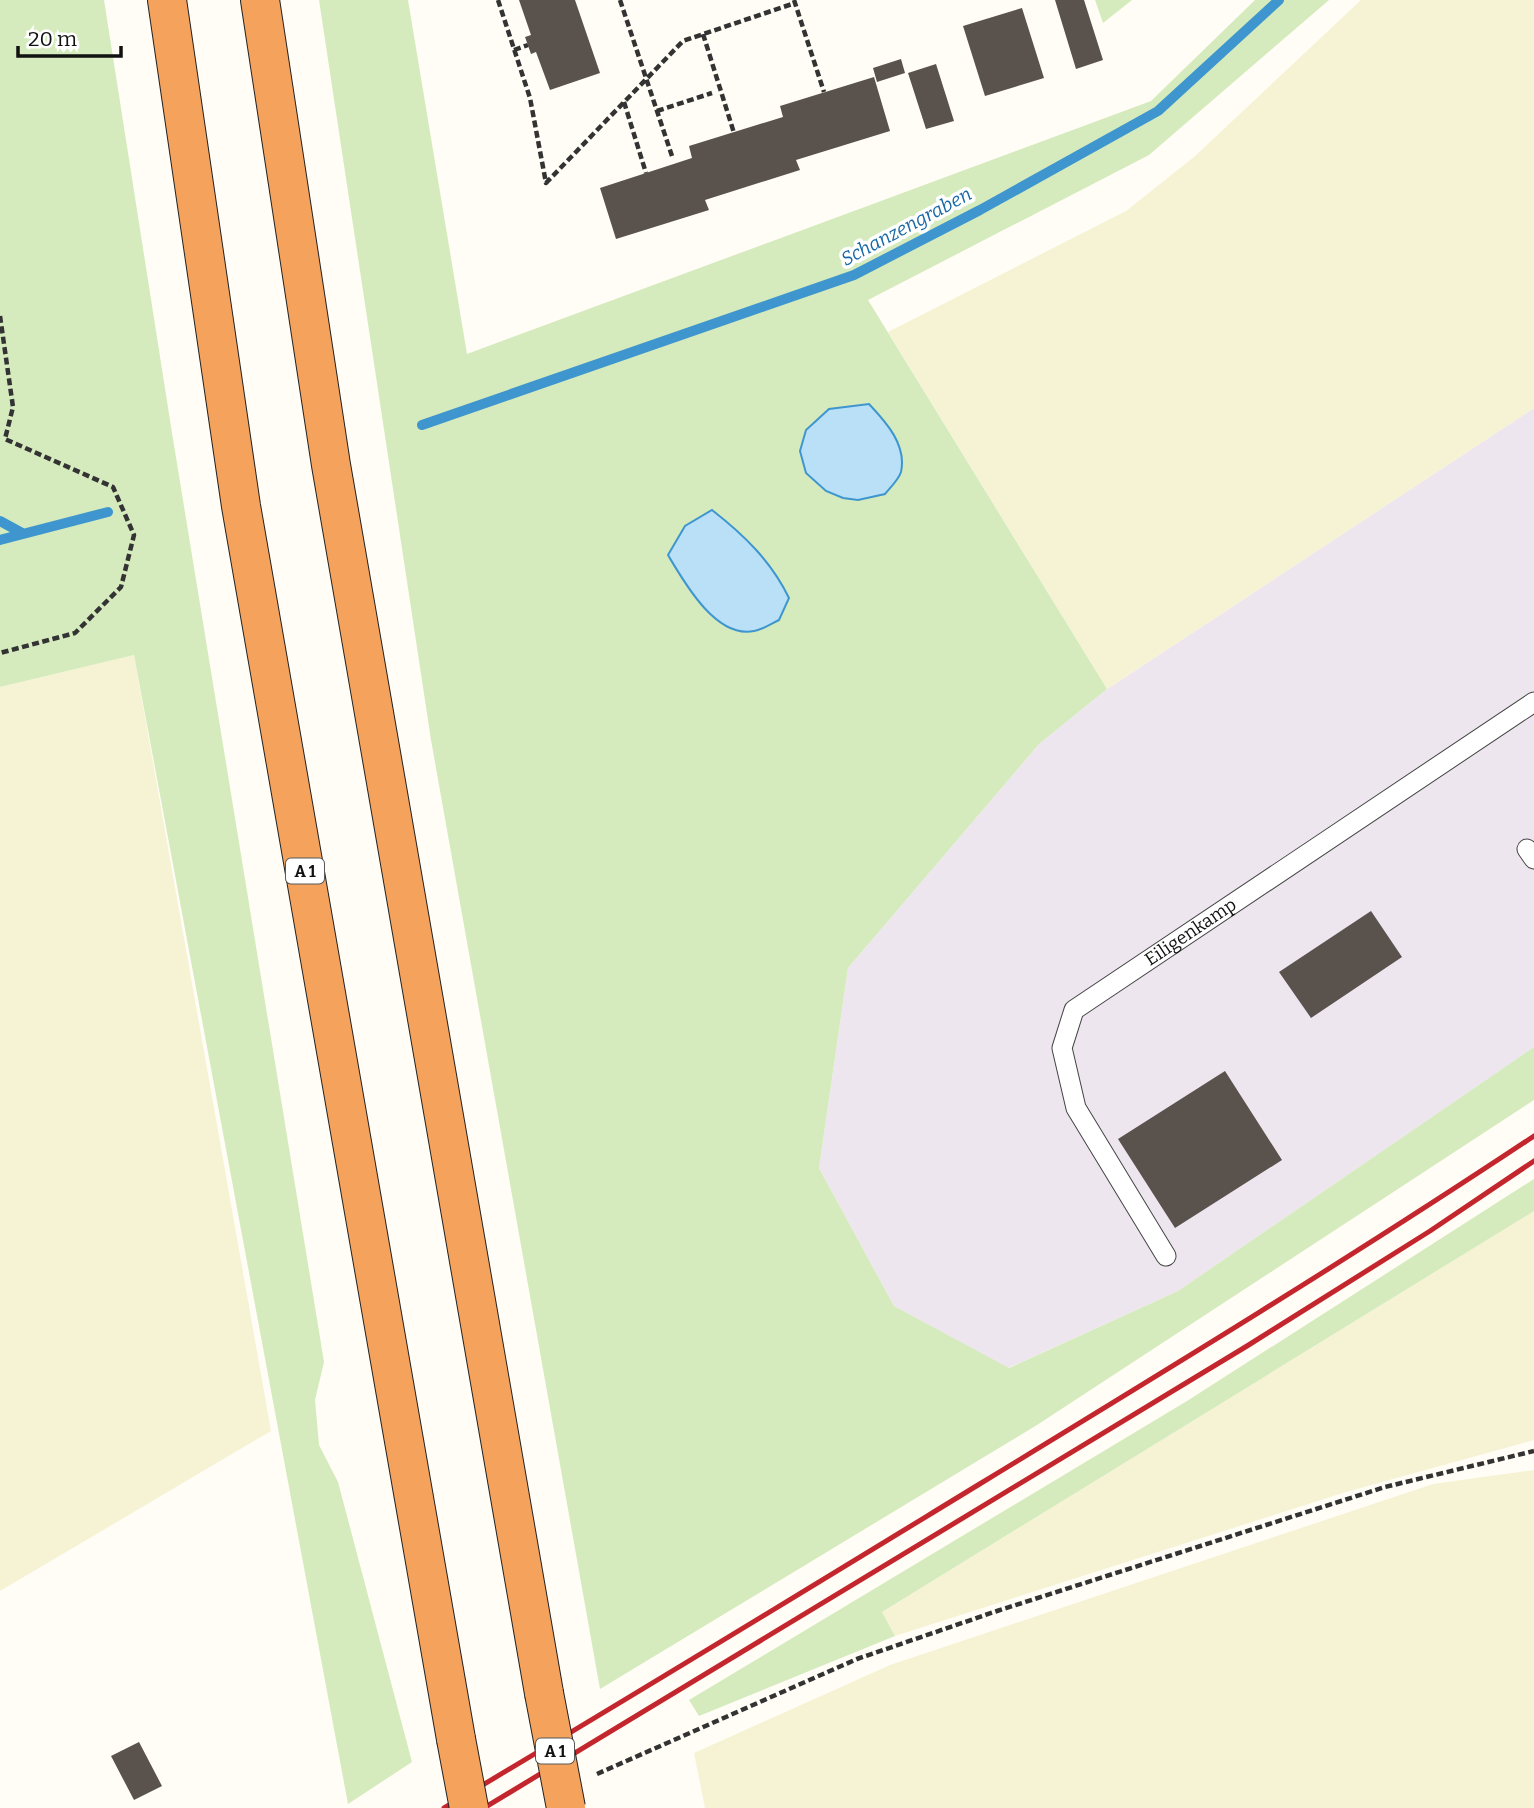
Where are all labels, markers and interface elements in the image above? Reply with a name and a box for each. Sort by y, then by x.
scale bar [18,14,121,58]
text: 20 m [28,26,77,52]
water label: Schanzengraben [837,182,976,271]
road number: A 1 [286,858,324,884]
street label: Eiligenkamp [1141,893,1241,970]
road number: A 1 [536,1738,574,1764]

